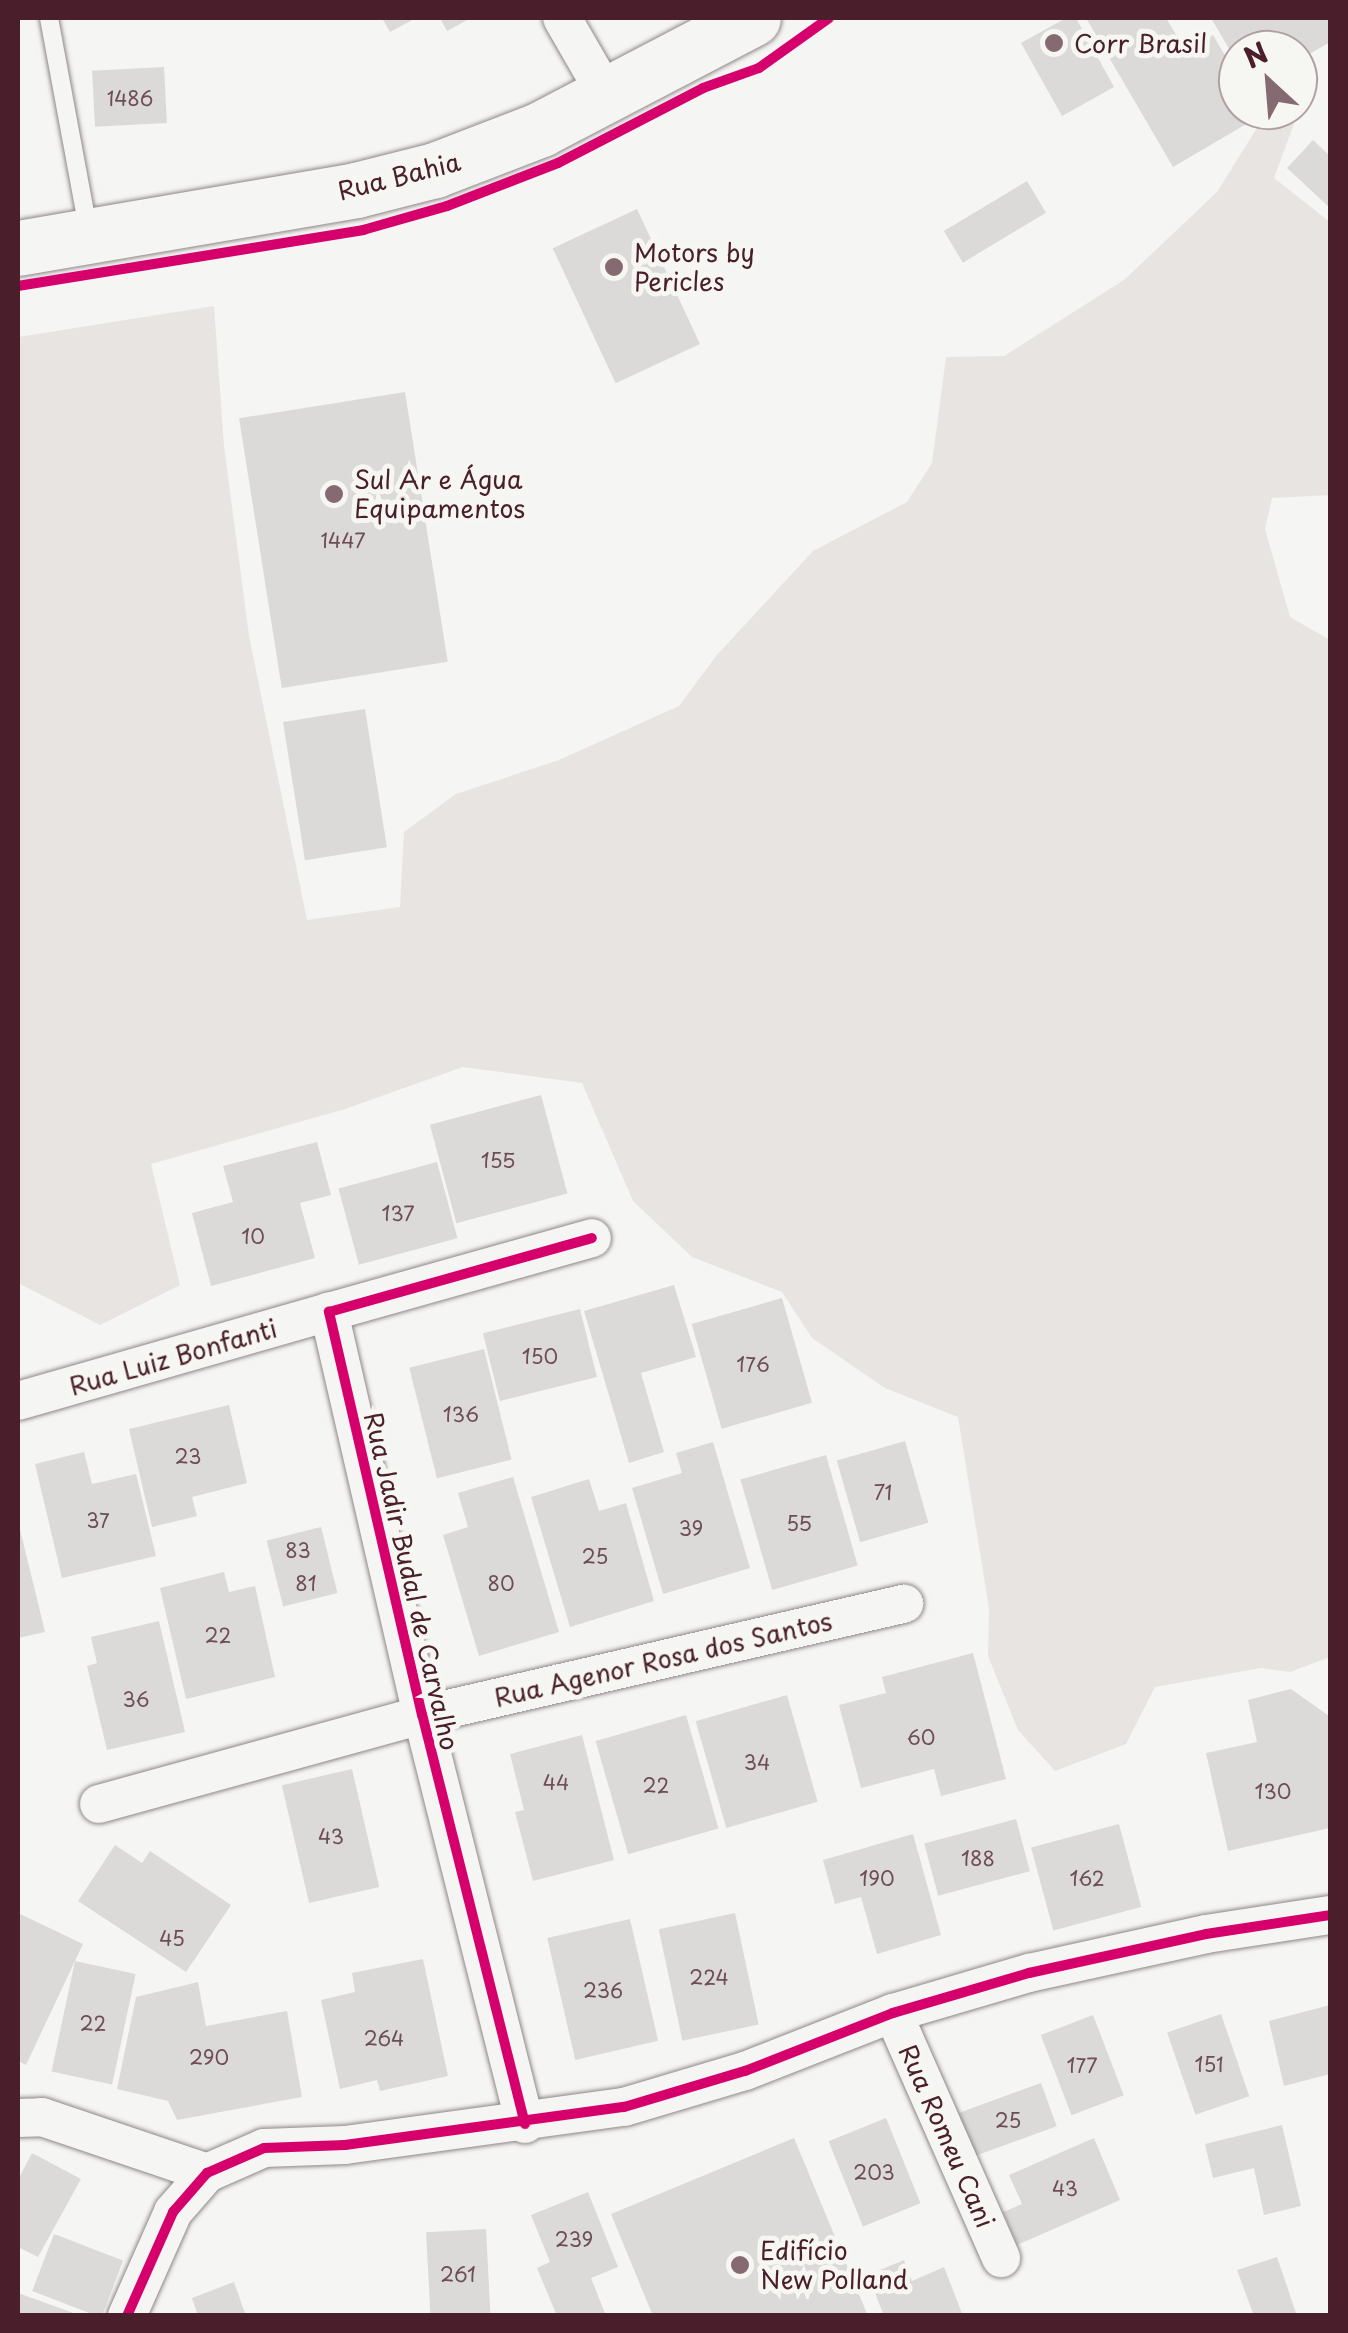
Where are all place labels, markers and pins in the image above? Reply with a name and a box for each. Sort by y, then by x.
place label: Corr Brasil [1074,28,1207,58]
marker: Corr Brasil [1043,32,1065,54]
place label: Motors by Pericles [634,238,755,297]
marker: Motors by Pericles [603,256,625,278]
place label: Sul Ar e Água Equipamentos [354,465,525,524]
marker: Sul Ar e Água Equipamentos [323,483,345,505]
place label: Edifício New Polland [760,2236,908,2295]
marker: Edifício New Polland [729,2254,751,2276]

